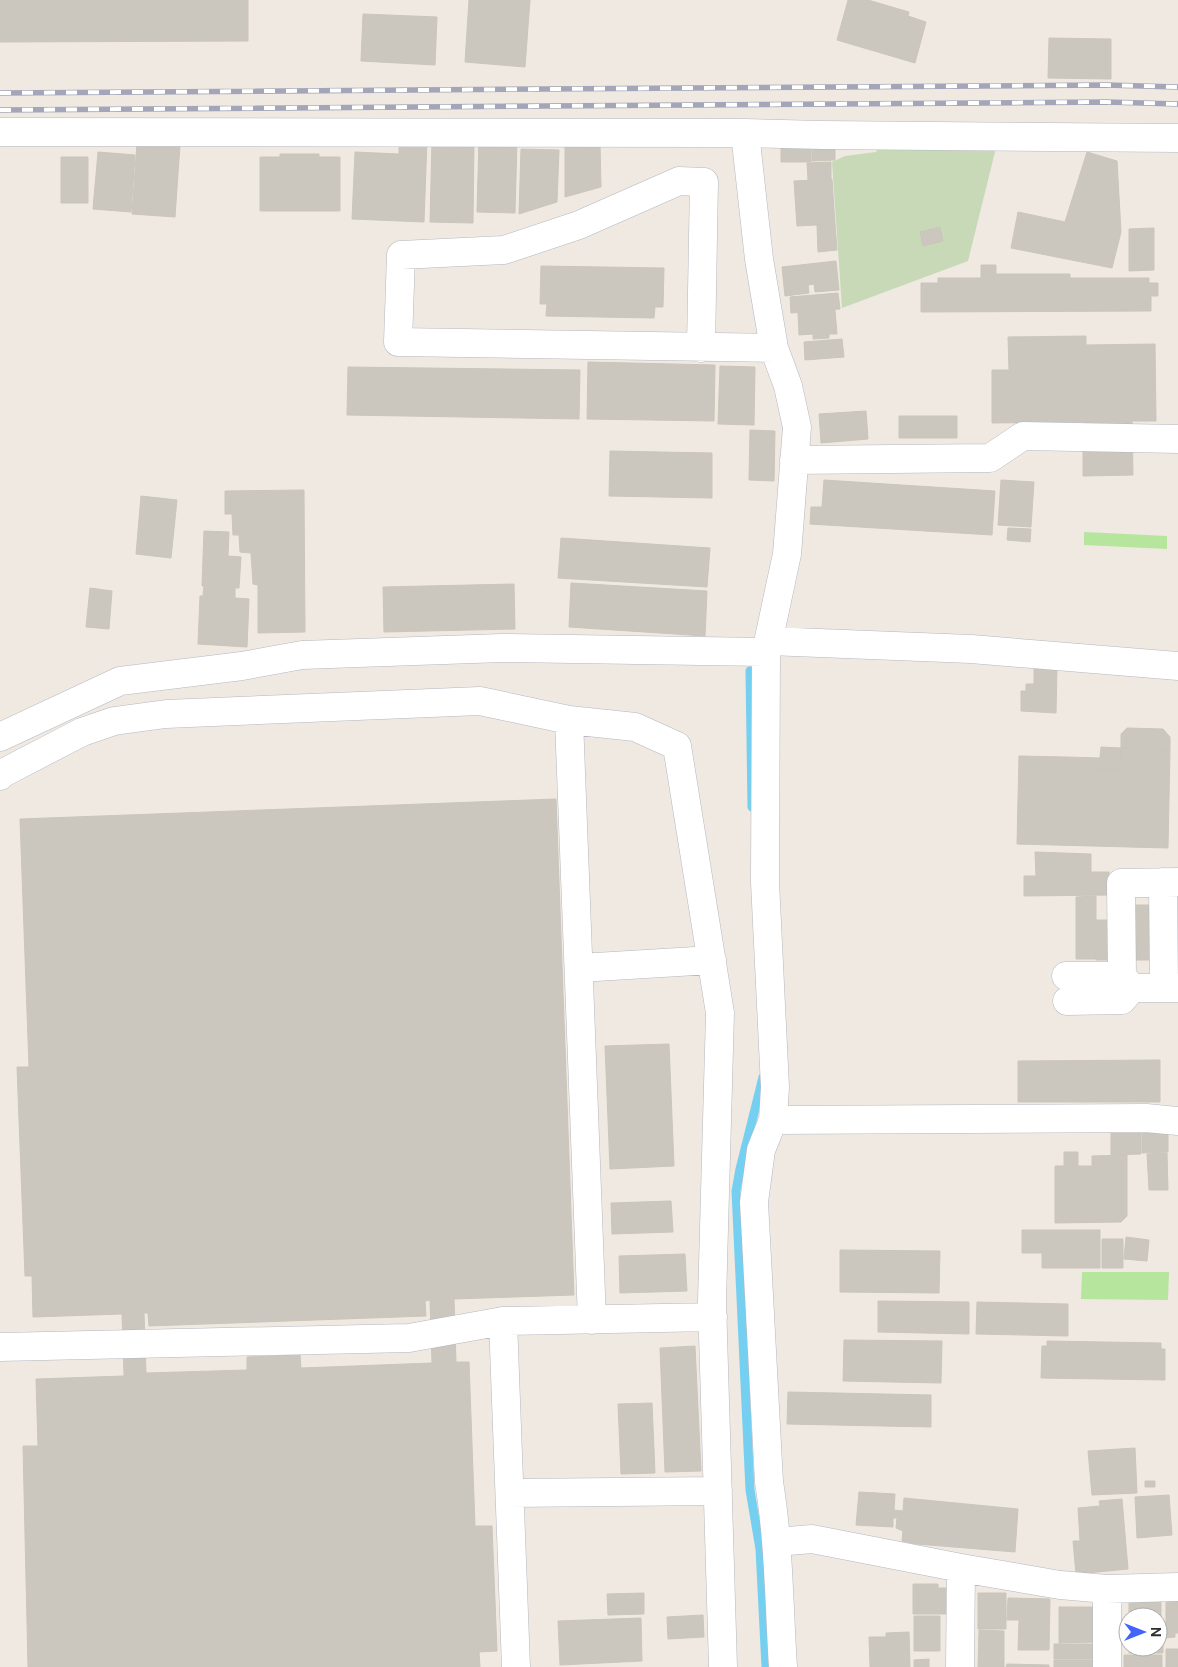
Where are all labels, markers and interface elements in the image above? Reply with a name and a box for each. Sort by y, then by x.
north arrow [1118,1607,1168,1657]
text: N [1147,1627,1165,1637]

